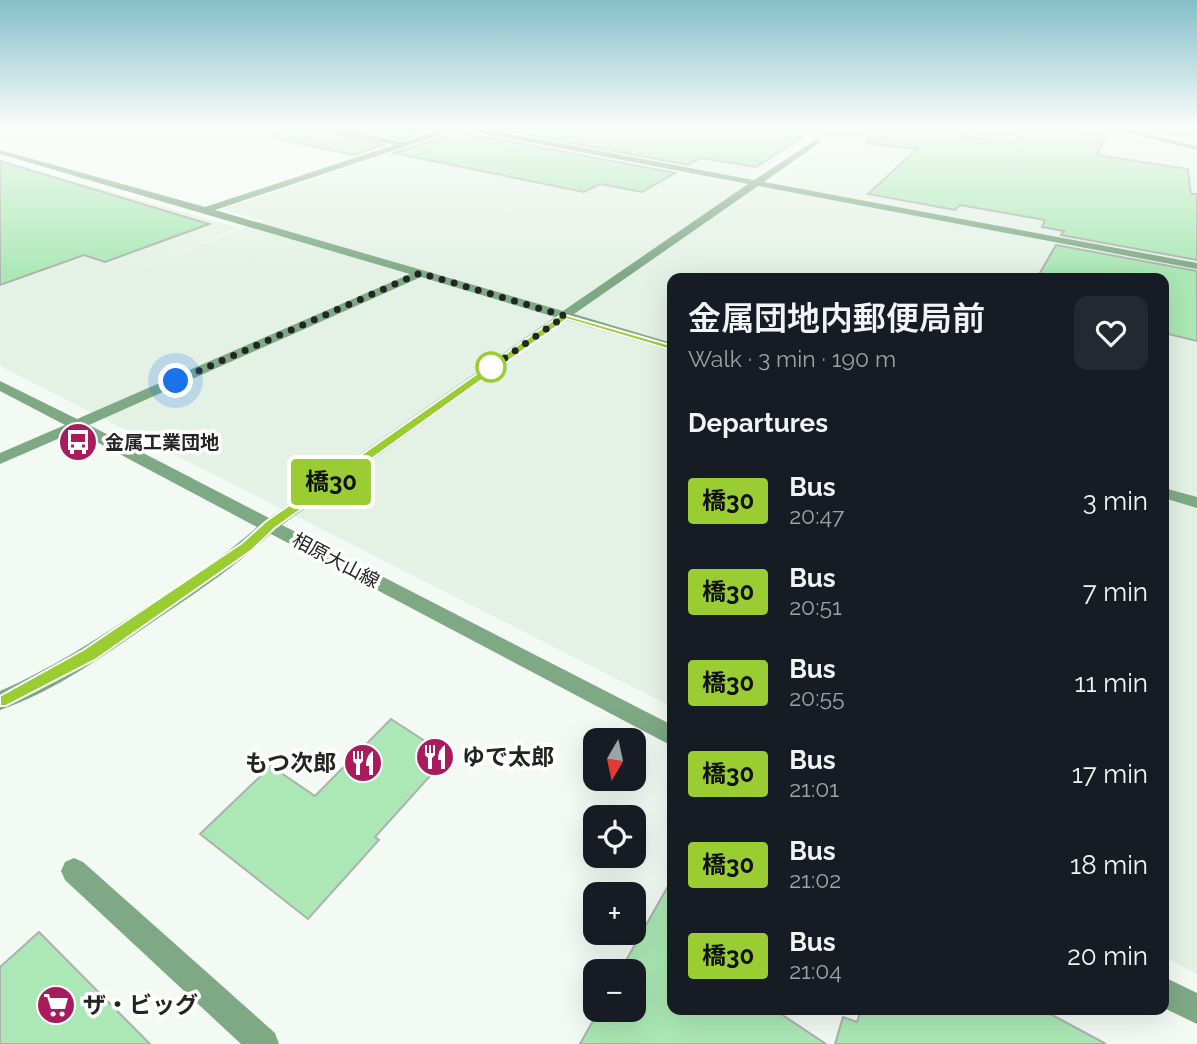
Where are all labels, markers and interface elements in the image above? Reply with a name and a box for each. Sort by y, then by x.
button: heart [1074,296,1148,370]
text: 金属団地内郵便局前 [688,299,985,338]
text: Walk · 3 min · 190 m [688,345,896,372]
unlabelled marker [476,352,506,382]
your location [158,363,193,398]
text: Departures [688,408,828,438]
bus stop icon: 金属工業団地 [57,421,99,463]
place label: 金属工業団地 [105,431,219,453]
line badge: 橋30 [291,459,371,505]
text: 橋30 [305,467,357,496]
text: Bus [789,472,836,502]
text: 橋30 [702,486,754,515]
text: 3 min [1083,486,1148,516]
text: 20:47 [789,502,844,529]
street label: 相原大山線 [289,528,383,592]
text: Bus [789,563,836,593]
text: 橋30 [702,577,754,606]
text: 7 min [1083,577,1148,607]
text: 20:51 [789,593,842,620]
text: Bus [789,654,836,684]
text: 橋30 [702,668,754,697]
text: 11 min [1074,668,1148,698]
text: 20:55 [789,684,845,711]
north arrow [583,728,646,791]
map controls [583,728,646,1022]
restaurant icon: ゆで太郎 [414,736,456,778]
restaurant icon: もつ次郎 [342,742,384,784]
place label: ゆで太郎 [462,743,554,770]
text: Bus [789,745,836,775]
place label: もつ次郎 [245,749,336,776]
text: 橋30 [702,759,754,788]
text: 17 min [1072,759,1148,789]
text: 21:01 [789,775,839,802]
button: locate [583,805,646,868]
text: Bus [789,836,836,866]
text: 橋30 [702,850,754,879]
text: 18 min [1070,850,1148,880]
text: 21:02 [789,866,841,893]
button: + [583,882,646,945]
text: Bus [789,927,836,957]
text: 橋30 [702,941,754,970]
text: 20 min [1067,941,1148,971]
text: 21:04 [789,957,842,984]
button: − [583,959,646,1022]
supermarket icon: ザ・ビッグ [35,984,77,1026]
place label: ザ・ビッグ [83,991,198,1018]

